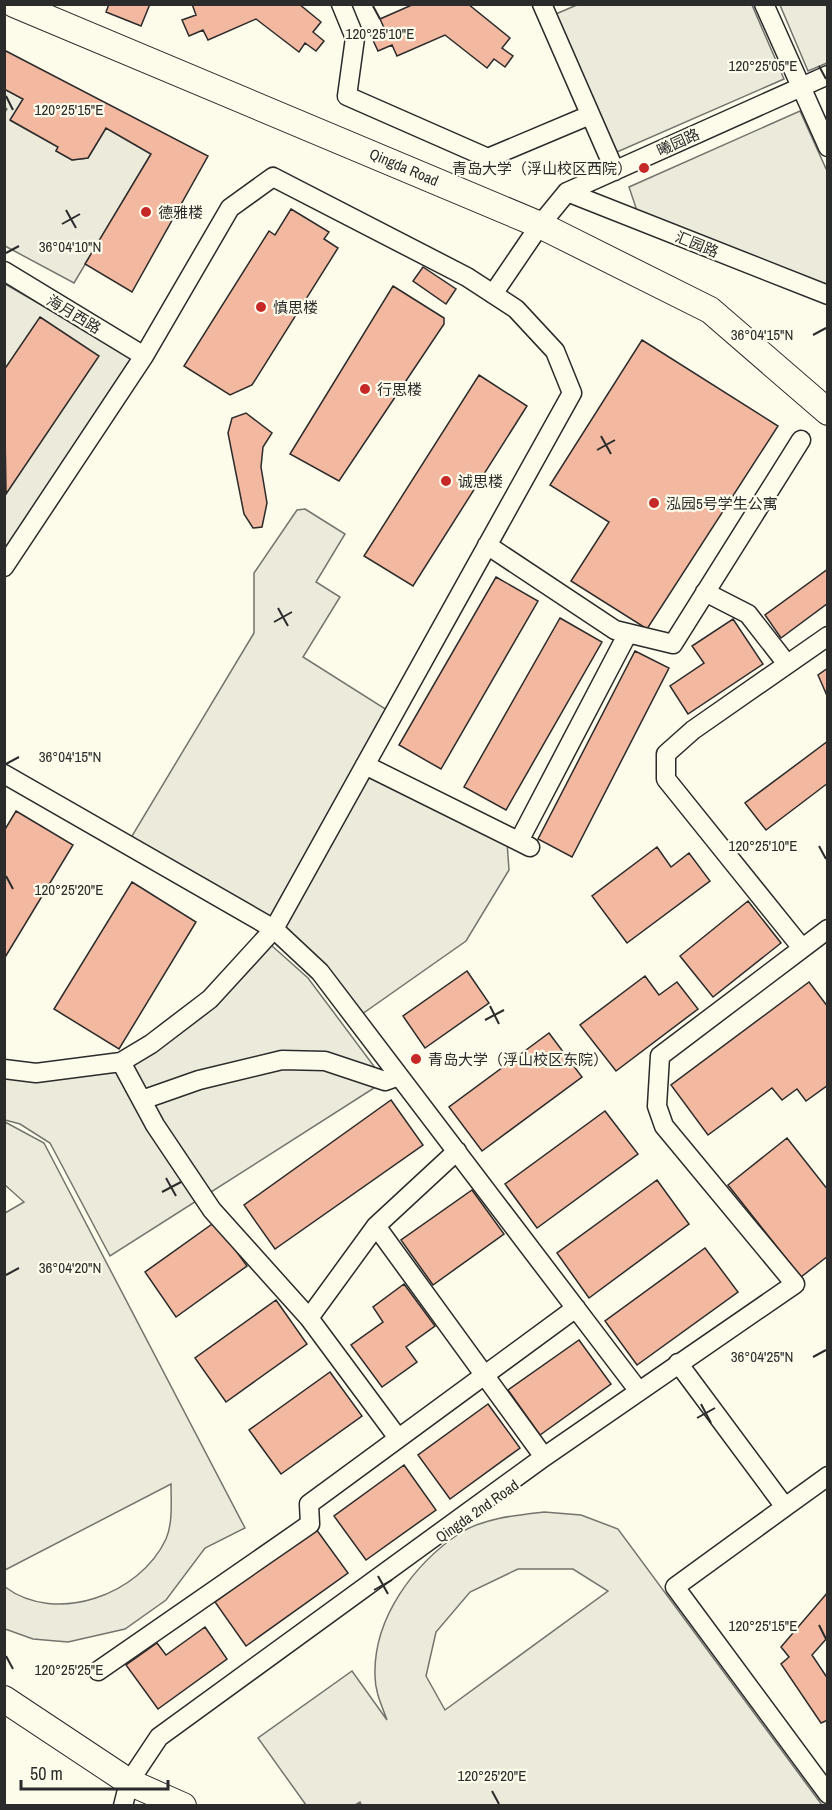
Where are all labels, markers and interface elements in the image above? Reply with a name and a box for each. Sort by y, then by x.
text: 120°25'10"E [346,23,414,44]
text: 120°25'05"E [729,55,797,76]
text: 120°25'15"E [35,99,103,120]
street label: 曦园路 [653,123,703,161]
street label: Qingda Road [366,143,442,191]
place label: 青岛大学（浮山校区西院） [452,158,632,179]
marker: 青岛大学（浮山校区西院） [637,161,651,175]
place label: 德雅楼 [158,202,203,223]
marker: 德雅楼 [139,205,153,219]
street label: 汇园路 [672,226,722,262]
text: 36°04'10"N [39,236,101,257]
street label: 海月西路 [43,290,105,338]
place label: 慎思楼 [273,297,318,318]
marker: 慎思楼 [254,300,268,314]
text: 36°04'15"N [731,324,793,345]
place label: 行思楼 [377,379,422,400]
marker: 行思楼 [358,382,372,396]
place label: 诚思楼 [458,471,503,492]
marker: 诚思楼 [439,474,453,488]
place label: 泓园5号学生公寓 [666,493,778,514]
marker: 泓园5号学生公寓 [647,496,661,510]
text: 36°04'15"N [39,746,101,767]
text: 120°25'10"E [729,835,797,856]
text: 120°25'20"E [35,879,103,900]
place label: 青岛大学（浮山校区东院） [428,1049,608,1070]
marker: 青岛大学（浮山校区东院） [409,1052,423,1066]
text: 36°04'20"N [39,1257,101,1278]
text: 36°04'25"N [731,1346,793,1367]
street label: Qingda 2nd Road [431,1475,523,1547]
text: 120°25'15"E [729,1615,797,1636]
text: 120°25'25"E [35,1659,103,1680]
scale bar [21,1753,168,1791]
text: 50 m [30,1761,63,1786]
text: 120°25'20"E [458,1765,526,1786]

